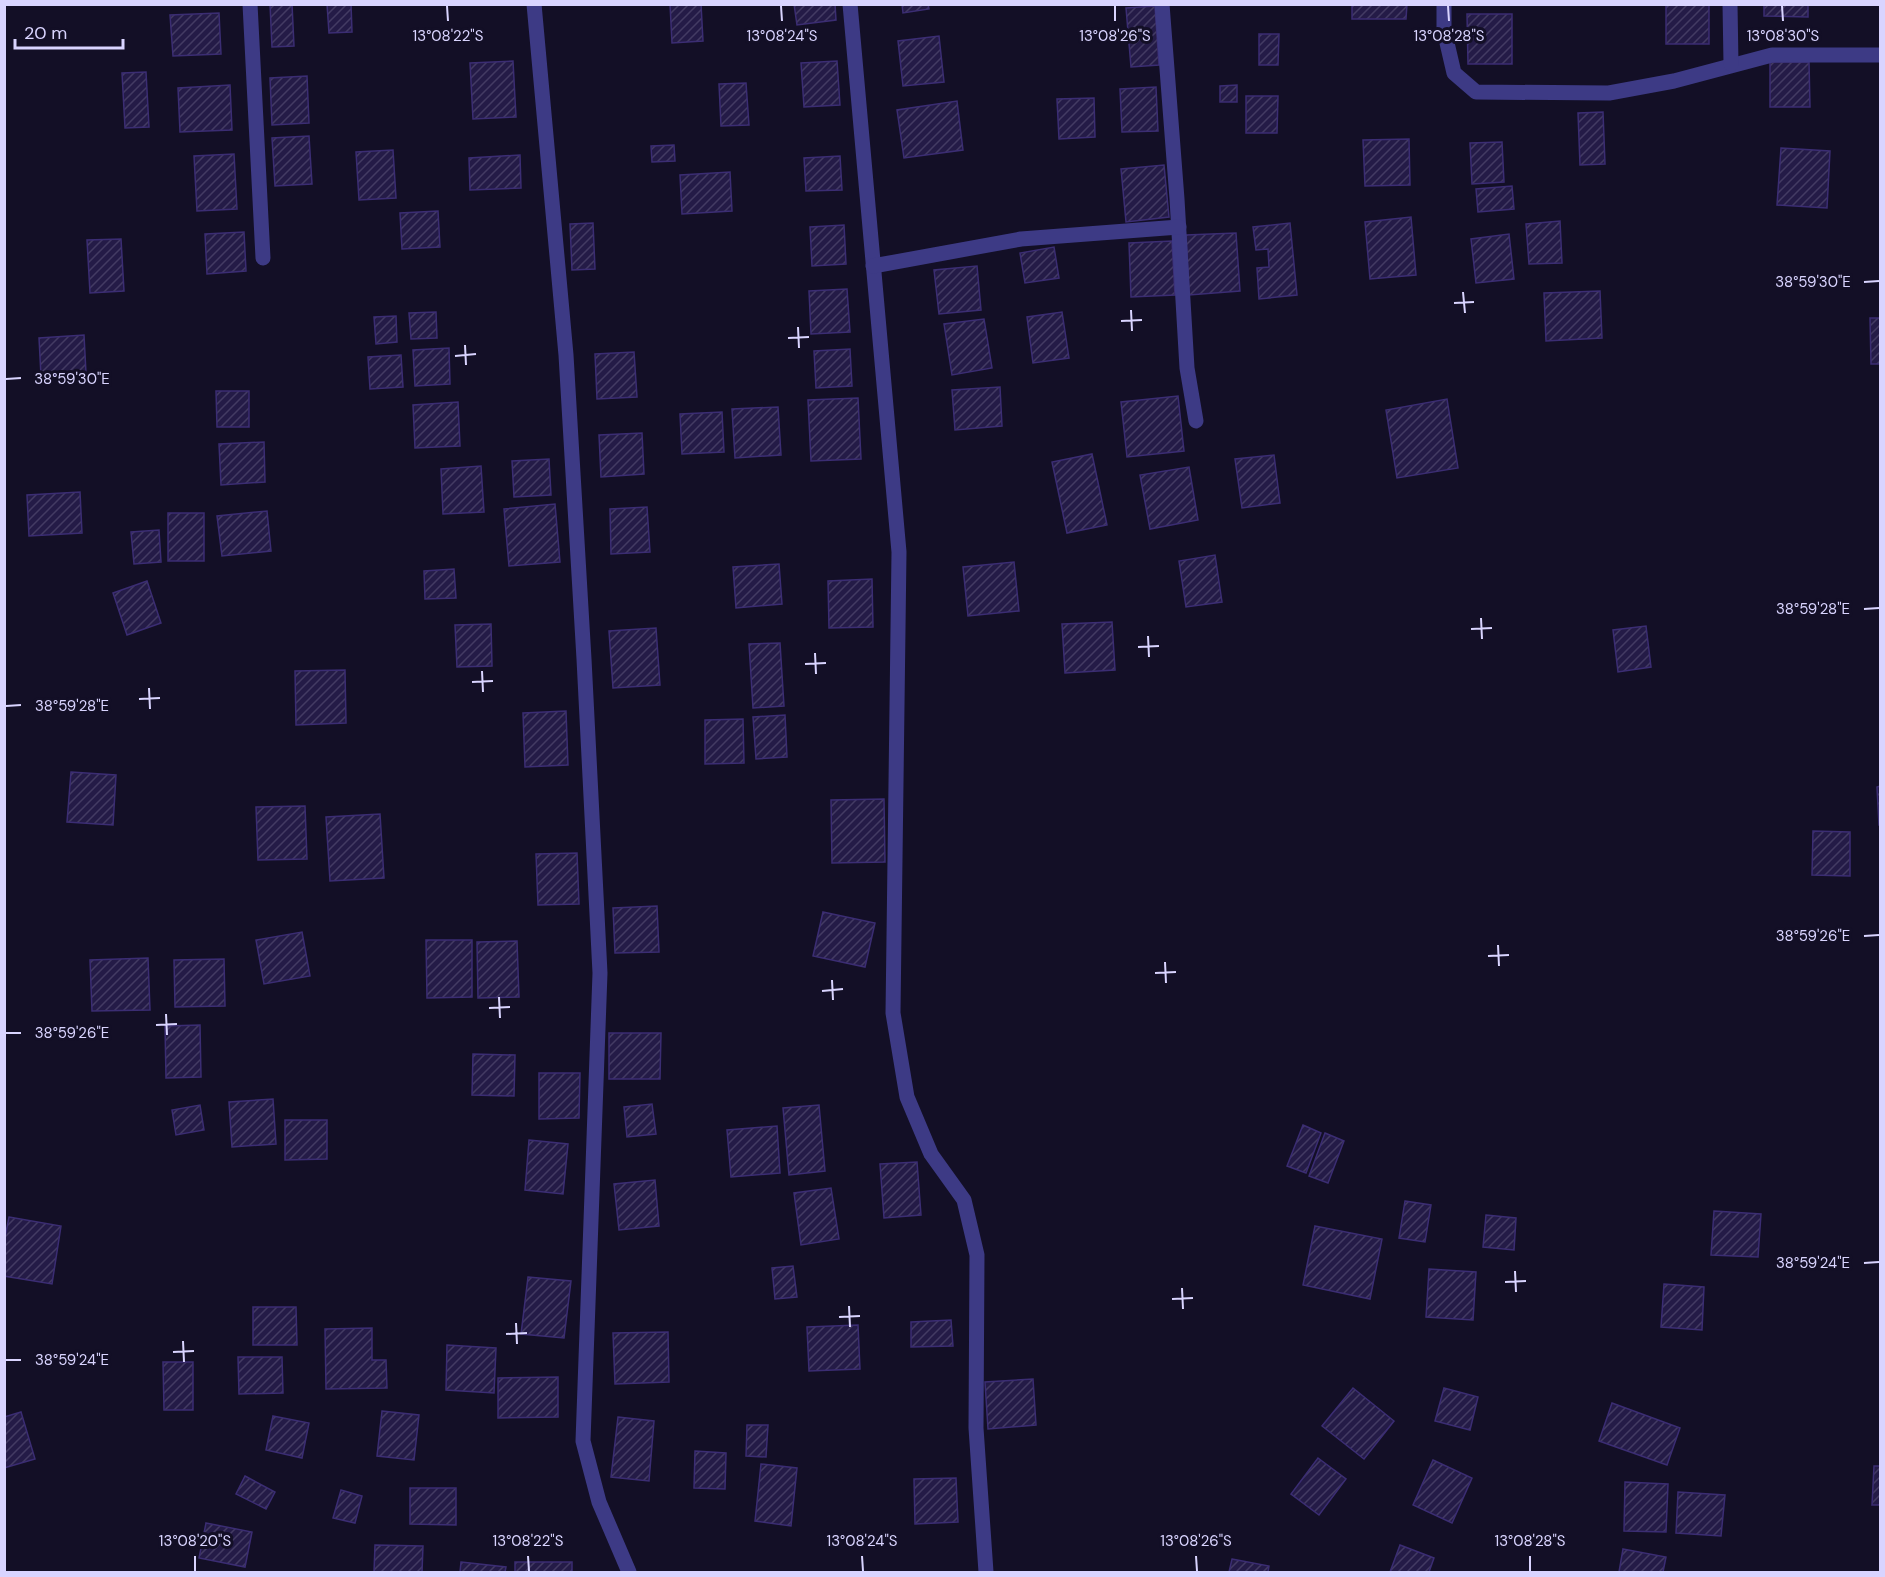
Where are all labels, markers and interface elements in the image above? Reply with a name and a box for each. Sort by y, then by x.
scale bar [15,12,123,50]
text: 20 m [24,21,67,45]
text: 13°08'22"S [413,26,484,46]
text: 13°08'24"S [746,26,818,46]
text: 13°08'26"S [1079,26,1151,46]
text: 13°08'28"S [1413,26,1485,46]
text: 13°08'30"S [1747,26,1820,46]
text: 38°59'30"E [1775,272,1851,292]
text: 38°59'30"E [34,369,110,389]
text: 38°59'28"E [1776,599,1850,619]
text: 38°59'28"E [35,696,109,716]
text: 38°59'26"E [1776,926,1850,946]
text: 38°59'26"E [35,1023,109,1043]
text: 38°59'24"E [1776,1253,1850,1273]
text: 38°59'24"E [35,1350,109,1370]
text: 13°08'20"S [159,1531,231,1551]
text: 13°08'22"S [493,1531,564,1551]
text: 13°08'24"S [826,1531,898,1551]
text: 13°08'26"S [1160,1531,1232,1551]
text: 13°08'28"S [1494,1531,1566,1551]

